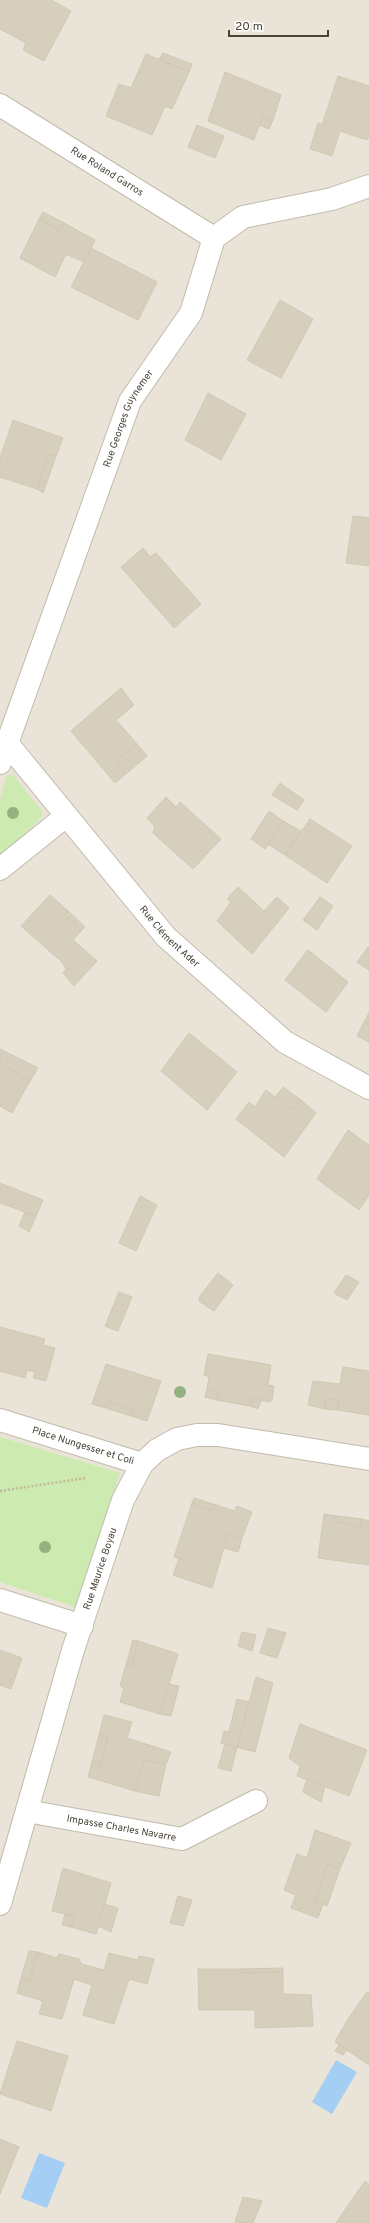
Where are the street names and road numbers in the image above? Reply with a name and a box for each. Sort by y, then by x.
street label: Rue Roland Garros [68,144,146,199]
street label: Rue Georges Guynemer [100,367,156,469]
street label: Rue Clément Ader [137,903,203,970]
street label: Place Nungesser et Coli [30,1424,136,1468]
street label: Rue Maurice Boyau [80,1526,120,1612]
street label: Impasse Charles Navarre [66,1812,177,1844]

